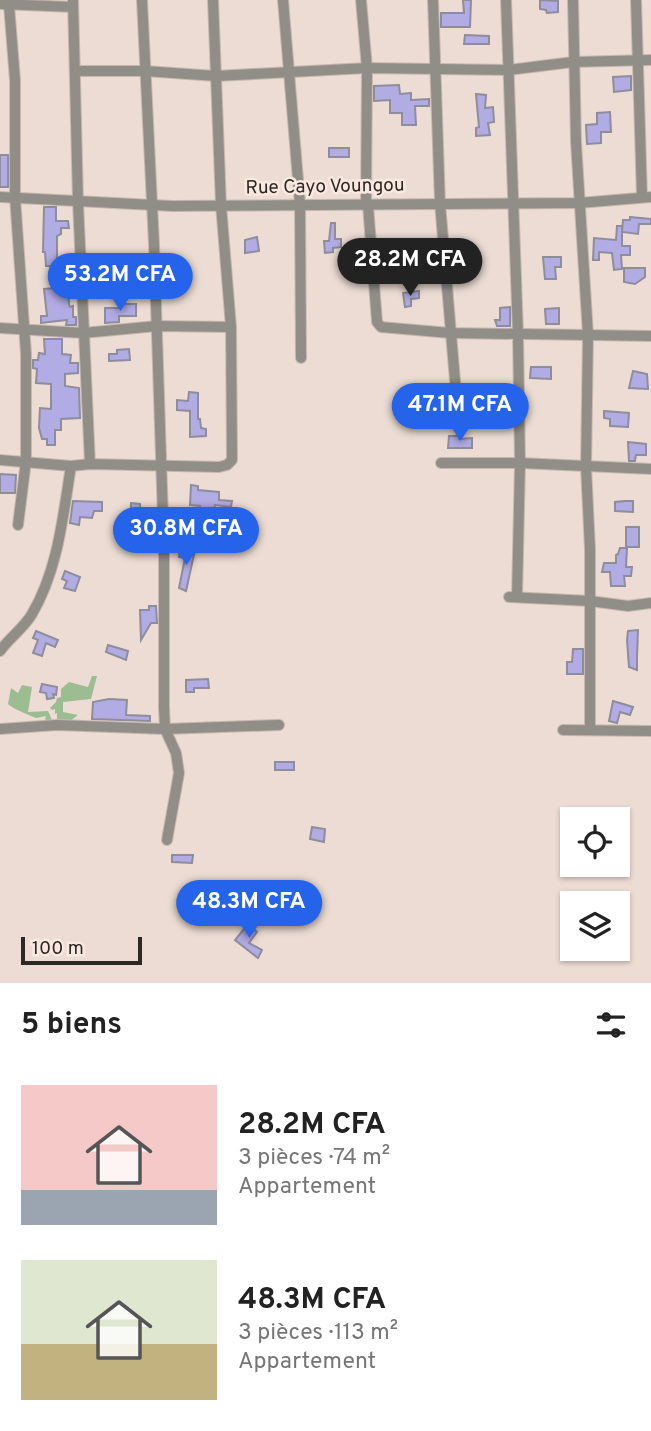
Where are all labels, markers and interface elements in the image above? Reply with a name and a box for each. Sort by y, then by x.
street label: Rue Cayo Voungou [245,174,405,200]
pin: 28.2M CFA [330,238,490,298]
text: 28.2M CFA [353,246,467,275]
pin: 53.2M CFA [40,254,200,313]
text: 53.2M CFA [64,261,176,290]
pin: 47.1M CFA [380,384,540,443]
text: 47.1M CFA [408,391,512,420]
pin: 30.8M CFA [106,508,266,567]
text: 30.8M CFA [129,515,243,544]
map controls [560,807,630,961]
button: locate [560,807,630,877]
pin: 48.3M CFA [169,880,329,940]
text: 48.3M CFA [192,888,306,917]
button: layers [560,891,630,961]
scale bar [21,934,142,966]
text: 100 m [32,937,84,961]
icon: filters [592,1006,630,1044]
text: 5 biens [21,1007,122,1044]
text: 28.2M CFA [238,1107,386,1144]
icon: home [77,1113,161,1197]
text: 3 pièces · 74 m² [238,1144,390,1173]
text: Appartement [238,1173,376,1202]
text: 48.3M CFA [238,1282,386,1319]
icon: home [77,1288,161,1372]
text: 3 pièces · 113 m² [238,1319,398,1348]
text: Appartement [238,1348,376,1377]

